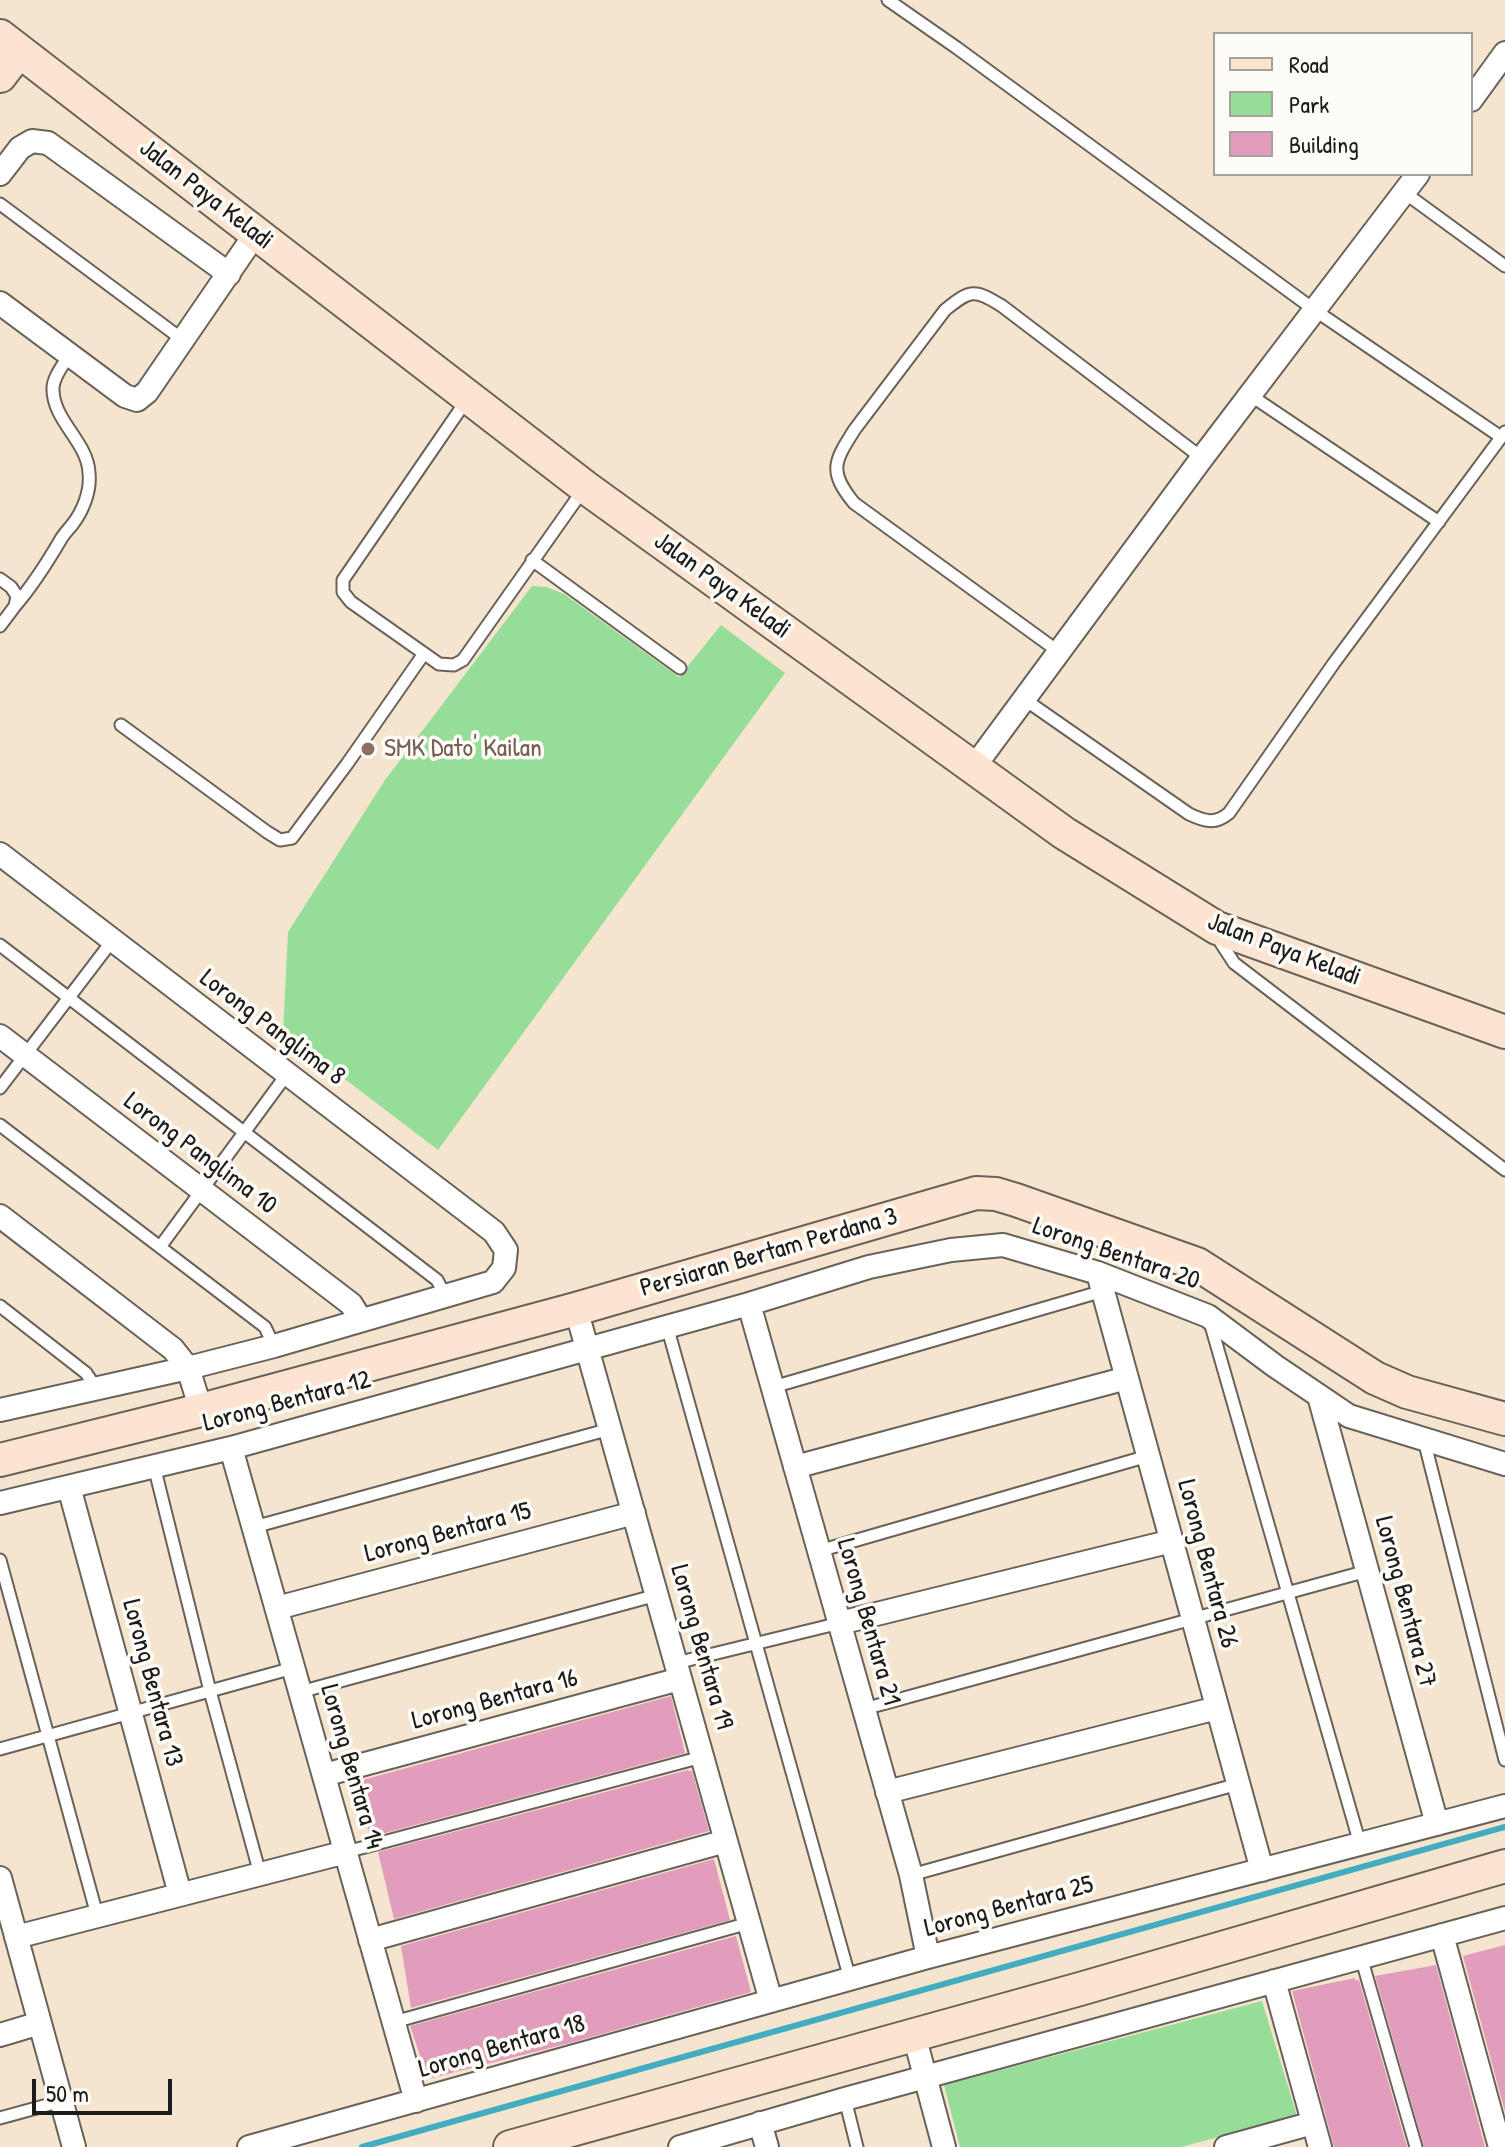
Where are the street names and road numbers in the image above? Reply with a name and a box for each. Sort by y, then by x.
street label: Jalan Paya Keladi [133,133,279,257]
street label: Jalan Paya Keladi [647,526,797,646]
street label: Jalan Paya Keladi [1203,906,1365,994]
street label: Lorong Panglima 8 [193,963,351,1093]
street label: Lorong Panglima 10 [117,1086,283,1222]
street label: Persiaran Bertam Perdana 3 [637,1201,901,1305]
street label: Lorong Bentara 20 [1028,1211,1204,1297]
street label: Lorong Bentara 12 [200,1365,374,1439]
street label: Lorong Bentara 26 [1170,1476,1244,1652]
street label: Lorong Bentara 15 [361,1496,535,1570]
street label: Lorong Bentara 27 [1367,1513,1443,1691]
street label: Lorong Bentara 21 [829,1535,907,1709]
street label: Lorong Bentara 19 [663,1561,739,1733]
street label: Lorong Bentara 13 [115,1596,189,1770]
street label: Lorong Bentara 16 [409,1663,581,1737]
street label: Lorong Bentara 14 [313,1681,389,1853]
street label: Lorong Bentara 25 [921,1869,1097,1945]
street label: Lorong Bentara 18 [415,2008,589,2086]

